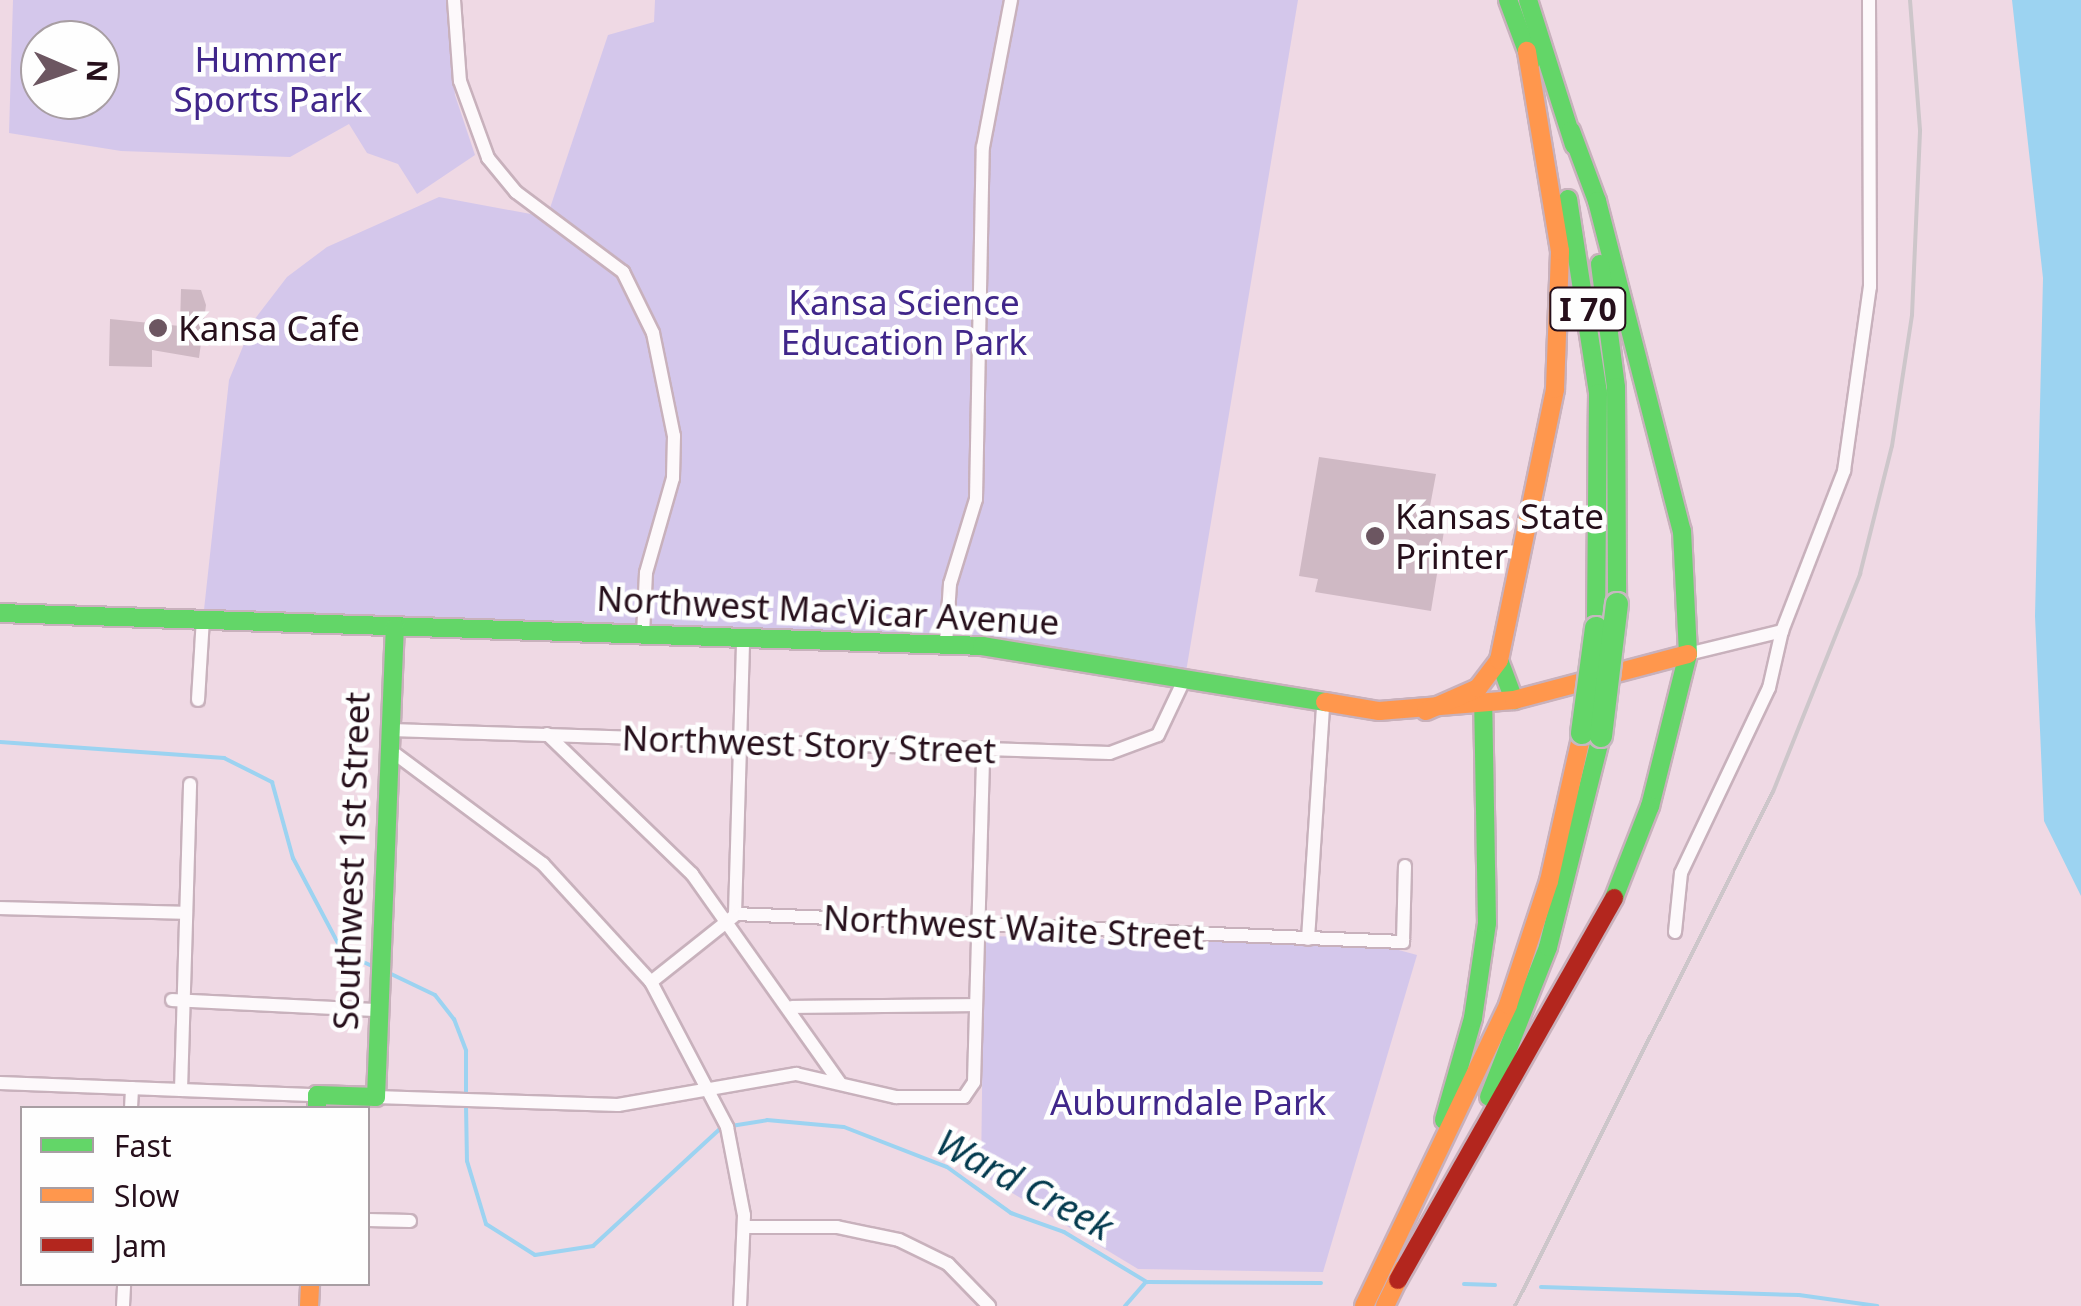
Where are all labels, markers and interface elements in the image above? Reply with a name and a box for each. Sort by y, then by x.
north arrow [20,20,120,120]
park label: Hummer Sports Park [174,38,362,120]
text: N [79,59,117,83]
park label: Kansa Science Education Park [781,281,1027,363]
road number: I 70 [1548,282,1628,336]
place label: Kansa Cafe [178,307,360,349]
marker: Kansa Cafe [147,317,169,339]
place label: Kansas State Printer [1395,495,1604,577]
marker: Kansas State Printer [1364,525,1386,547]
street label: Northwest MacVicar Avenue [596,577,1060,643]
street label: Southwest 1st Street [324,691,378,1031]
street label: Northwest Story Street [621,716,997,772]
street label: Northwest Waite Street [822,896,1206,958]
park label: Auburndale Park [1050,1081,1326,1123]
legend [20,1106,370,1286]
water label: Ward Creek [929,1119,1121,1249]
text: Fast [114,1125,172,1166]
text: Slow [114,1175,179,1216]
text: Jam [114,1225,167,1266]

